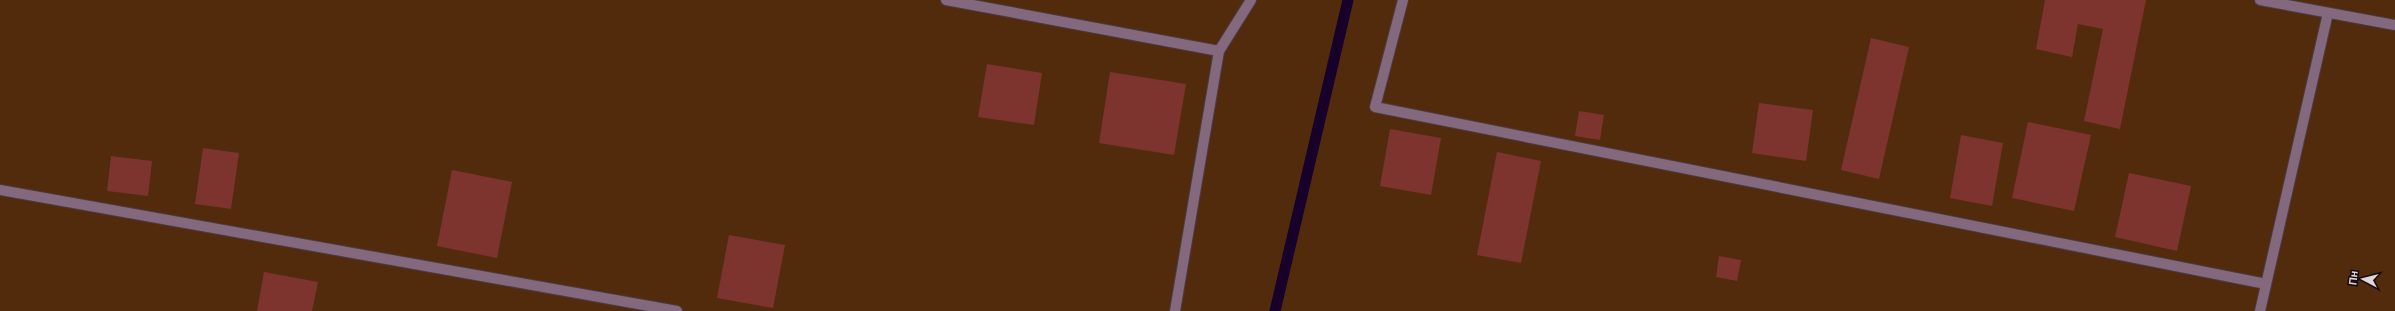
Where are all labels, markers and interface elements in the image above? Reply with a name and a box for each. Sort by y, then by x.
north arrow [2343,259,2383,299]
text: Пн [2345,270,2361,286]

